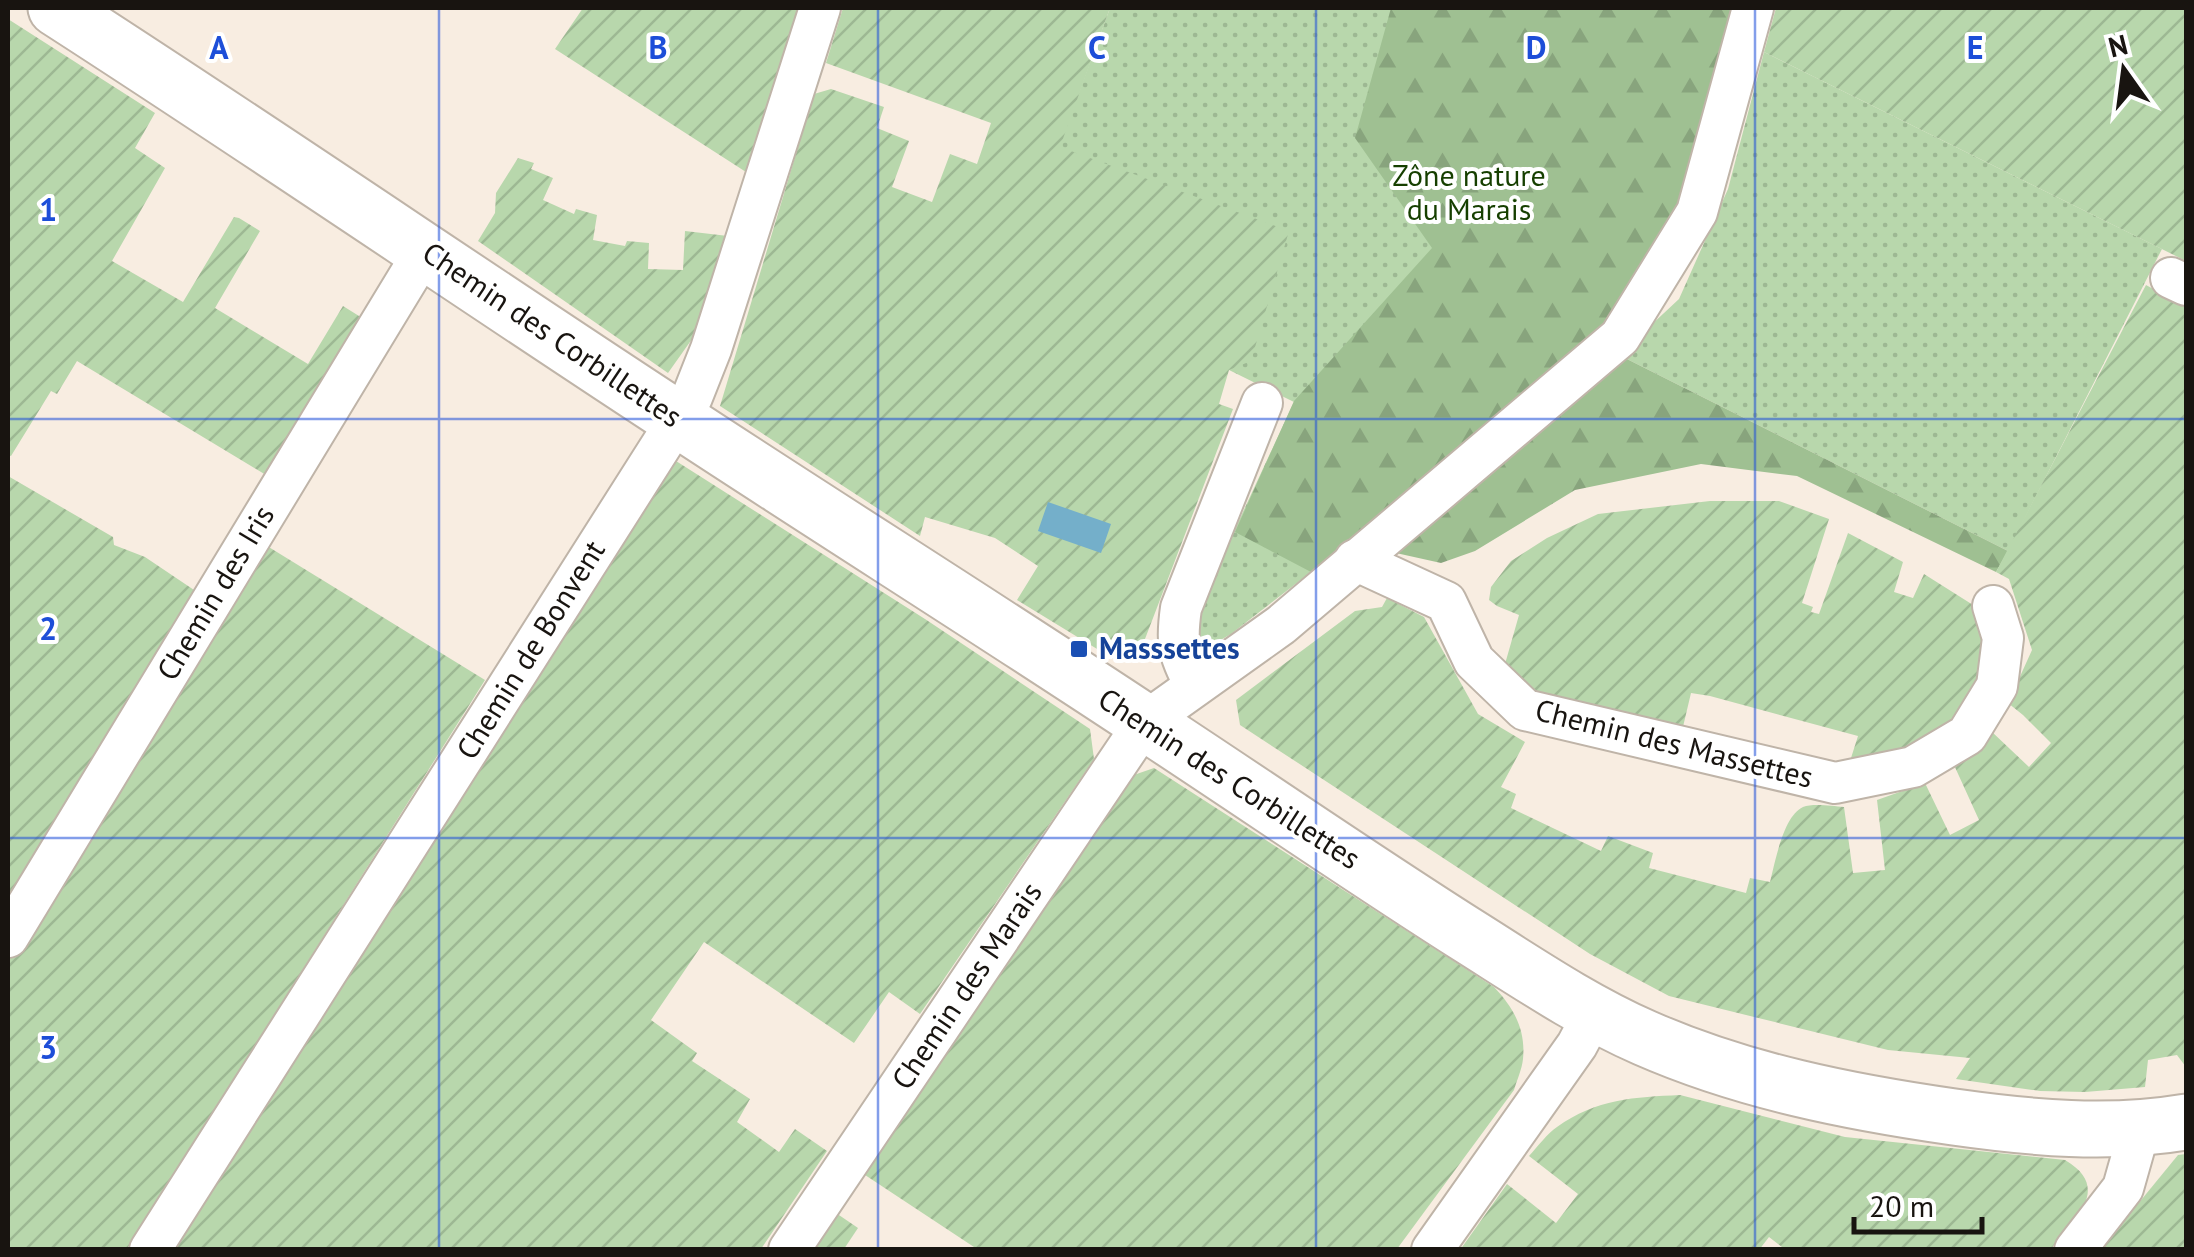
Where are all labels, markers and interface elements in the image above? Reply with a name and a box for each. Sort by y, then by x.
north arrow [2074,20,2174,120]
text: N [2104,25,2131,65]
text: A [209,26,229,68]
text: B [649,26,667,68]
text: C [1088,26,1106,68]
text: D [1526,26,1546,68]
text: E [1967,26,1983,68]
park label: Zône nature du Marais [1392,155,1546,228]
text: 1 [39,188,57,230]
street label: Chemin des Corbillettes [416,232,690,435]
street label: Chemin des Iris [147,498,282,687]
street label: Chemin de Bonvent [447,532,613,766]
text: 2 [39,607,57,649]
place label: Masssettes [1099,628,1240,667]
marker: Masssettes [1068,638,1090,660]
street label: Chemin des Corbillettes [1091,678,1368,877]
street label: Chemin des Massettes [1532,689,1817,796]
street label: Chemin des Marais [882,874,1050,1096]
text: 3 [39,1026,57,1068]
scale bar [1854,1172,1982,1234]
text: 20 m [1869,1186,1934,1225]

